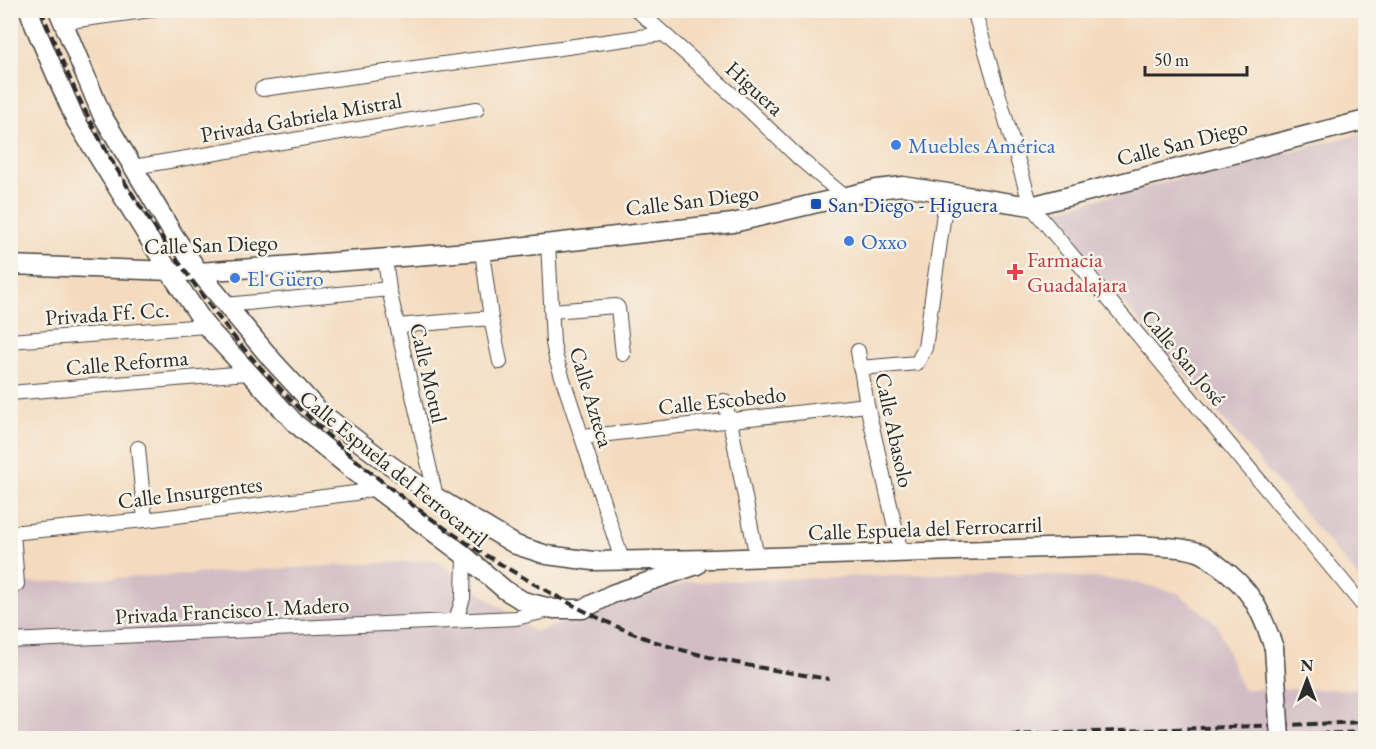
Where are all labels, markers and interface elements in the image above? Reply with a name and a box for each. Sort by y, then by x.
scale bar [1145,39,1247,77]
text: 50 m [1154,48,1189,71]
street label: Higuera [719,54,790,122]
street label: Privada Gabriela Mistral [198,86,404,149]
street label: Calle San Diego [1114,112,1251,173]
place label: Muebles América [908,131,1056,160]
marker: Muebles América [889,138,903,152]
street label: Calle San Diego [624,178,760,223]
place label: San Diego - Higuera [828,190,998,219]
marker: San Diego - Higuera [809,197,823,211]
place label: Oxxo [861,227,907,256]
street label: Calle San Diego [144,228,279,261]
marker: Oxxo [842,234,856,248]
place label: Farmacia Guadalajara [1027,245,1127,299]
place label: El Güero [247,264,324,293]
marker: Farmacia Guadalajara [1008,265,1022,279]
marker: El Güero [228,271,242,285]
street label: Privada Ff. Cc. [44,295,170,332]
street label: Calle San José [1135,303,1233,412]
street label: Calle Motul [403,320,454,426]
street label: Calle Reforma [65,343,190,382]
street label: Calle Azteca [562,343,621,451]
street label: Calle Abasolo [868,370,921,490]
street label: Calle Escobedo [657,379,788,422]
street label: Calle Espuela del Ferrocarril [293,383,494,553]
street label: Calle Insurgentes [116,469,264,516]
street label: Calle Espuela del Ferrocarril [807,510,1043,547]
street label: Privada Francisco I. Madero [114,590,350,631]
north arrow [1277,650,1337,710]
text: N [1301,655,1314,676]

